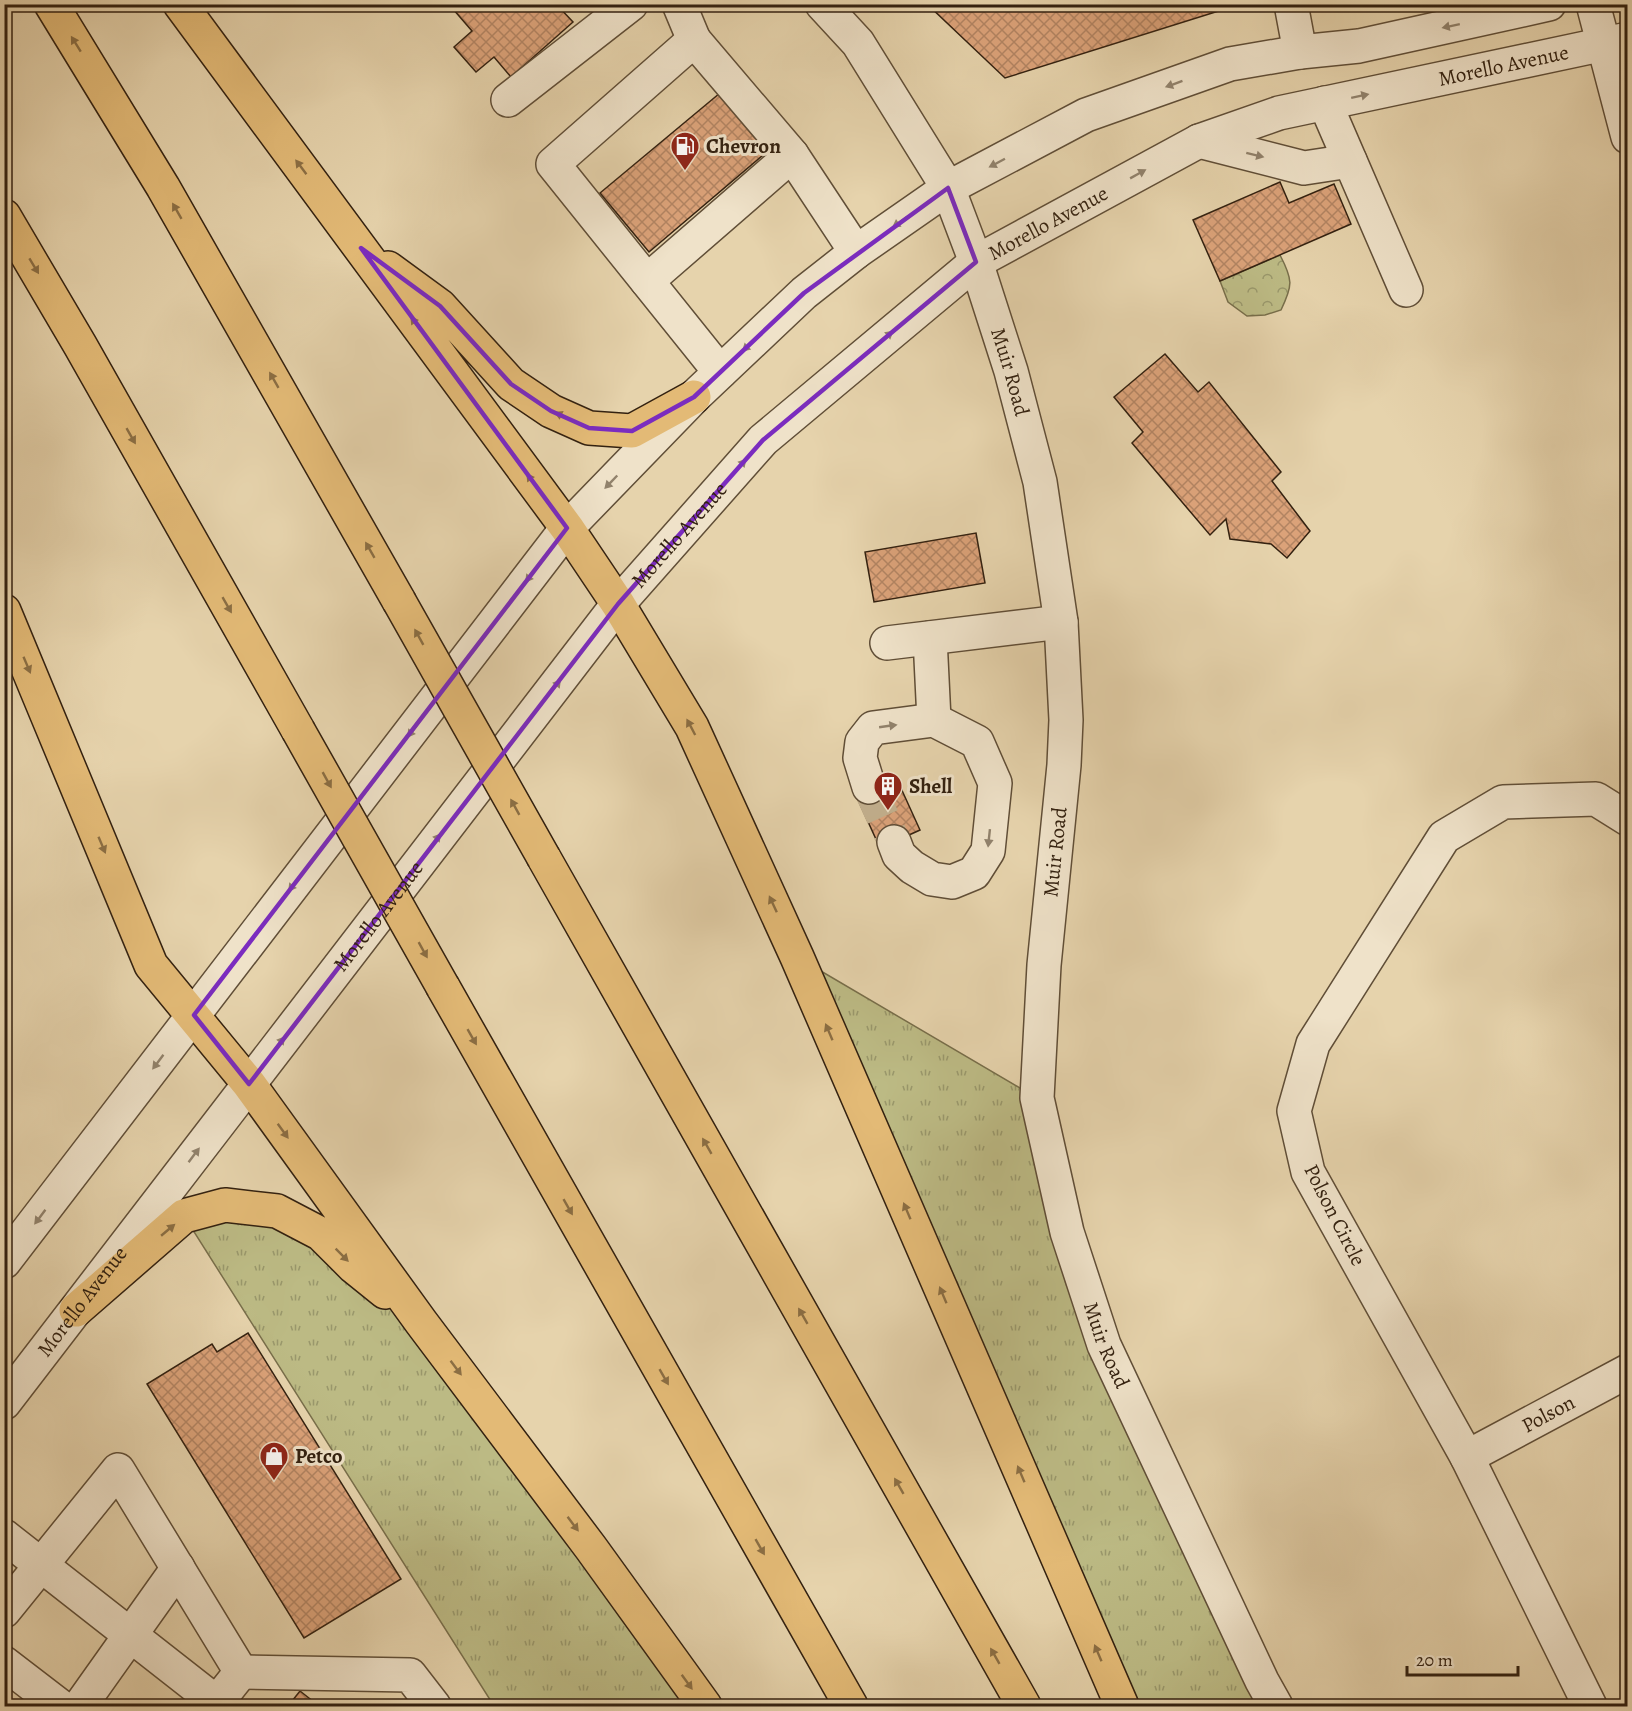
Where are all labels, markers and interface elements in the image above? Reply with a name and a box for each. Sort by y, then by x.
one-way arrow [1441,22,1460,31]
one-way arrow [70,36,81,52]
street label: Morello Avenue [1436,38,1571,93]
one-way arrow [1165,79,1183,89]
one-way arrow [1351,91,1370,100]
fuel station icon: Chevron [669,130,701,172]
place label: Chevron [706,132,781,160]
one-way arrow [1246,151,1265,161]
one-way arrow [988,158,1005,168]
one-way arrow [294,159,307,175]
one-way arrow [1130,169,1147,179]
street label: Morello Avenue [983,179,1113,267]
one-way arrow [172,202,182,219]
one-way arrow [892,216,908,227]
one-way arrow [29,258,40,274]
one-way arrow [411,316,423,331]
street label: Muir Road [984,324,1036,420]
one-way arrow [878,331,893,344]
one-way arrow [742,338,757,352]
one-way arrow [269,371,279,388]
one-way arrow [554,412,571,421]
one-way arrow [126,427,136,444]
one-way arrow [733,459,746,474]
one-way arrow [526,474,538,490]
one-way arrow [604,475,618,490]
street label: Morello Avenue [625,476,734,594]
one-way arrow [365,541,375,558]
one-way arrow [525,566,537,582]
one-way arrow [222,597,233,613]
one-way arrow [414,628,424,645]
one-way arrow [23,656,32,674]
one-way arrow [548,679,561,695]
one-way arrow [686,718,696,735]
one-way arrow [879,721,898,730]
one-way arrow [407,722,419,737]
building icon: Shell [872,770,904,812]
one-way arrow [321,772,331,789]
place label: Shell [909,772,953,800]
one-way arrow [510,798,520,815]
street label: Muir Road [1036,805,1074,899]
one-way arrow [984,829,994,848]
one-way arrow [429,834,441,849]
one-way arrow [97,836,107,854]
street label: Morello Avenue [327,855,430,977]
one-way arrow [289,877,301,892]
one-way arrow [768,895,777,912]
one-way arrow [417,942,428,958]
one-way arrow [824,1022,834,1040]
one-way arrow [467,1029,477,1046]
one-way arrow [273,1036,286,1052]
one-way arrow [152,1054,165,1070]
one-way arrow [277,1122,289,1138]
one-way arrow [703,1138,713,1155]
one-way arrow [188,1147,201,1163]
street label: Polson Circle [1297,1159,1373,1271]
one-way arrow [563,1199,573,1216]
one-way arrow [902,1202,911,1219]
one-way arrow [34,1209,46,1224]
one-way arrow [160,1224,175,1237]
street label: Morello Avenue [30,1240,133,1363]
one-way arrow [334,1248,349,1262]
one-way arrow [938,1286,947,1304]
street label: Muir Road [1077,1298,1137,1393]
one-way arrow [798,1308,809,1324]
one-way arrow [450,1360,462,1376]
one-way arrow [659,1369,669,1386]
street label: Polson [1517,1388,1580,1439]
shop icon: Petco [258,1440,290,1482]
place label: Petco [295,1442,343,1470]
one-way arrow [1015,1465,1025,1483]
one-way arrow [894,1478,905,1494]
one-way arrow [567,1516,579,1532]
one-way arrow [755,1538,765,1555]
scale bar [1407,1639,1518,1677]
one-way arrow [1093,1643,1103,1661]
one-way arrow [991,1647,1001,1664]
text: 20 m [1416,1648,1453,1672]
one-way arrow [681,1674,693,1690]

